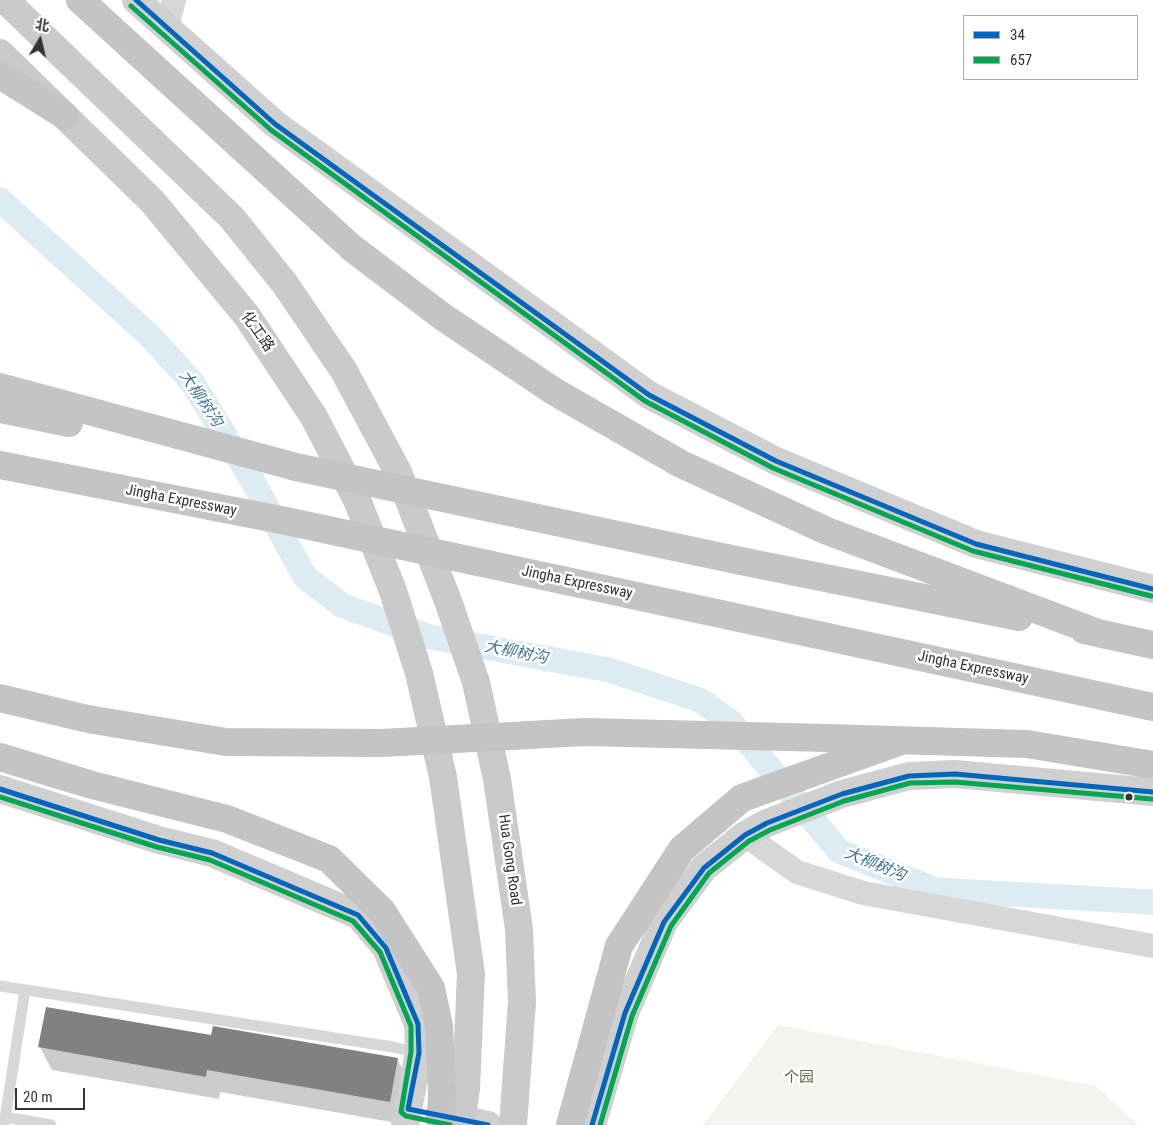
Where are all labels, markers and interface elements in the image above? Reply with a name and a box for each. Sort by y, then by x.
north arrow [15,15,65,65]
legend [963,15,1138,80]
text: 北 [34,16,51,34]
text: 34 [1010,26,1025,44]
text: 657 [1010,51,1032,69]
street label: 化工路 [237,308,277,356]
water label: 大柳树沟 [174,367,226,431]
street label: Jingha Expressway [124,481,238,521]
street label: Jingha Expressway [520,562,634,604]
water label: 大柳树沟 [483,637,549,669]
street label: Jingha Expressway [916,647,1030,689]
unlabelled marker [1124,792,1134,802]
street label: Hua Gong Road [494,813,524,907]
water label: 大柳树沟 [842,844,908,886]
park label: 个园 [784,1069,814,1087]
scale bar [18,1078,88,1110]
text: 20 m [23,1088,53,1106]

